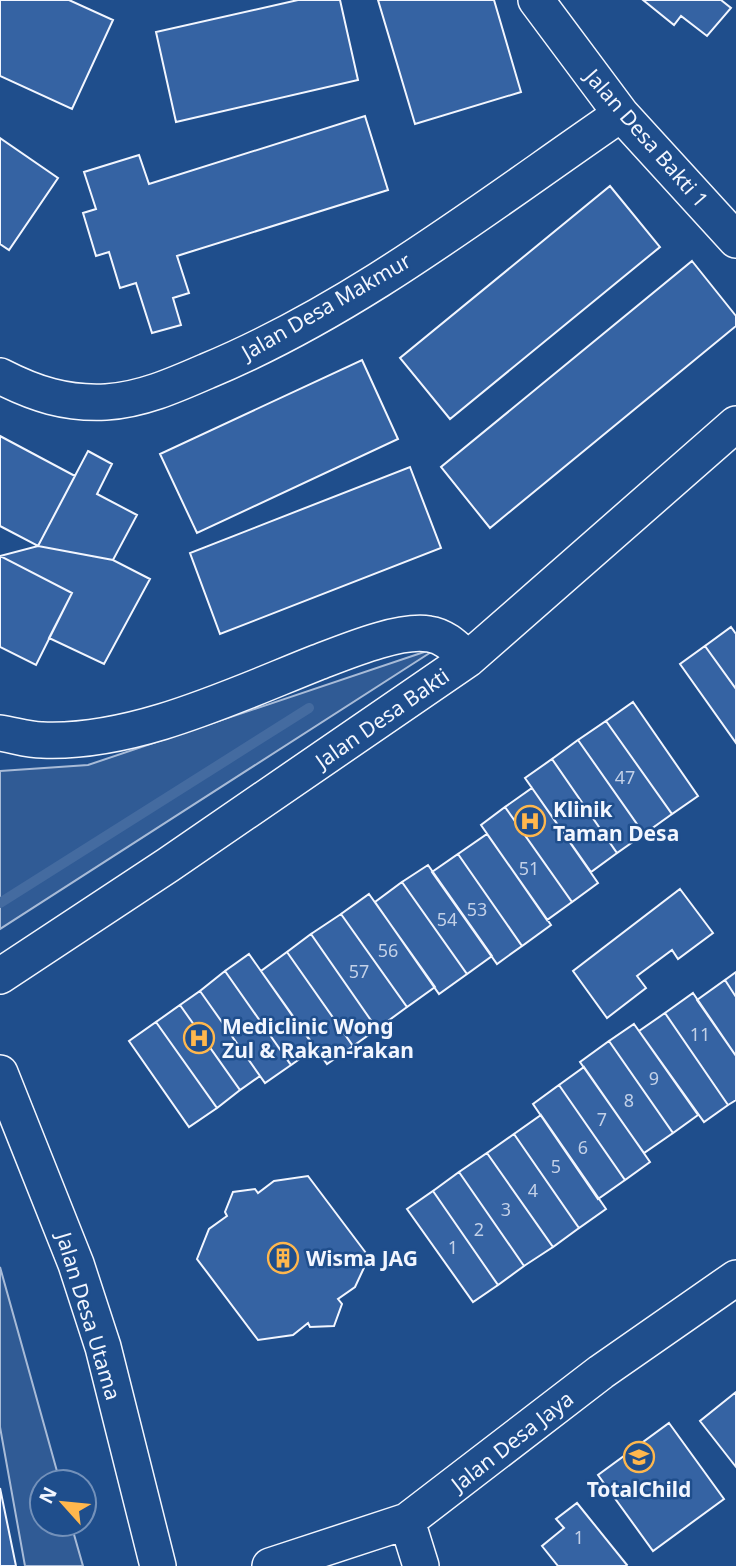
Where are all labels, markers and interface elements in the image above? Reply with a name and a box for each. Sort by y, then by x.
street label: Jalan Desa Bakti 1 [578,61,715,213]
street label: Jalan Desa Makmur [235,246,416,367]
street label: Jalan Desa Bakti [308,661,454,776]
house number: 47 [615,765,635,789]
place label: Klinik Taman Desa [553,795,679,847]
hospital icon: Klinik Taman Desa [513,804,547,838]
house number: 51 [519,856,539,880]
house number: 53 [467,897,487,921]
house number: 54 [437,907,457,931]
house number: 56 [378,938,398,962]
house number: 57 [349,959,369,983]
place label: Mediclinic Wong Zul & Rakan-rakan [222,1012,414,1064]
hospital icon: Mediclinic Wong Zul & Rakan-rakan [182,1021,216,1055]
house number: 11 [690,1022,710,1046]
house number: 9 [649,1066,659,1090]
house number: 8 [624,1088,634,1112]
house number: 7 [597,1107,607,1131]
house number: 6 [578,1135,588,1159]
house number: 5 [551,1154,561,1178]
house number: 4 [528,1178,538,1202]
house number: 3 [501,1197,511,1221]
house number: 2 [474,1217,484,1241]
street label: Jalan Desa Utama [50,1227,128,1403]
house number: 1 [448,1235,458,1259]
building icon: Wisma JAG [266,1241,300,1275]
place label: Wisma JAG [306,1244,418,1272]
street label: Jalan Desa Jaya [444,1385,579,1499]
school or university icon: TotalChild [622,1440,656,1474]
north arrow [28,1468,98,1538]
place label: TotalChild [587,1475,691,1503]
text: N [33,1482,63,1508]
house number: 1 [574,1525,584,1549]

